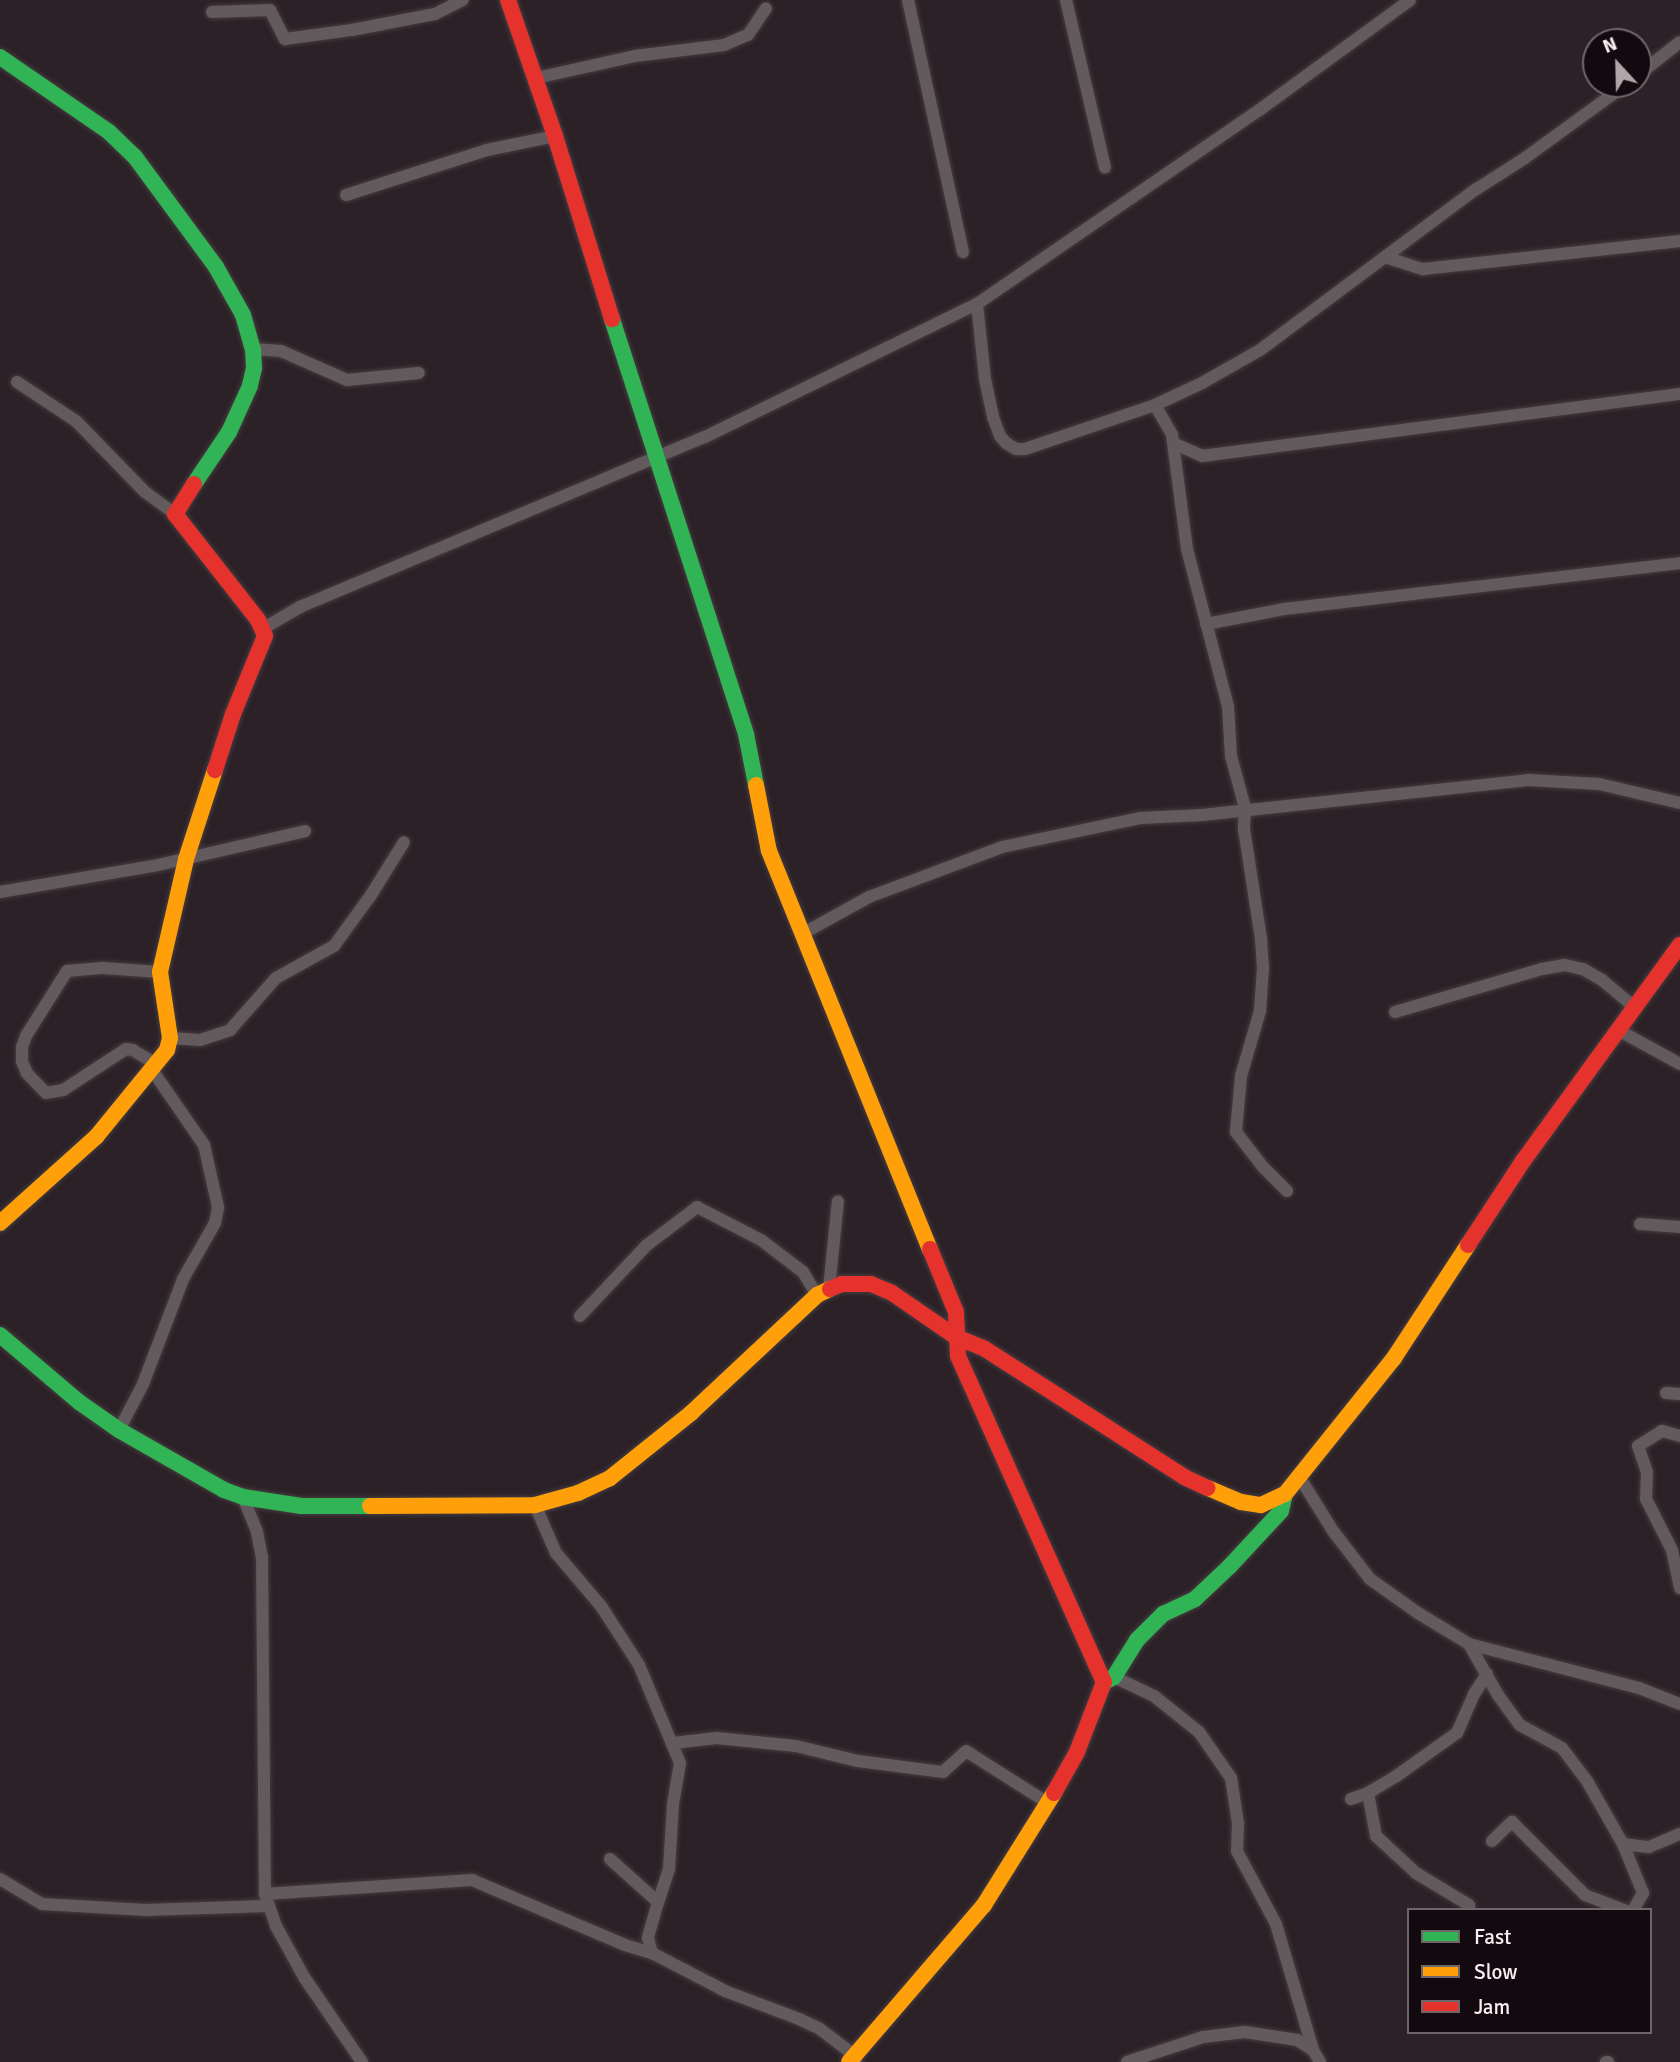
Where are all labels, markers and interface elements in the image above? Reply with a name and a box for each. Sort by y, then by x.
north arrow [1582,28,1652,98]
text: N [1599,32,1621,59]
legend [1407,1908,1652,2034]
text: Fast [1474,1924,1511,1950]
text: Slow [1474,1959,1518,1985]
text: Jam [1474,1994,1510,2020]

